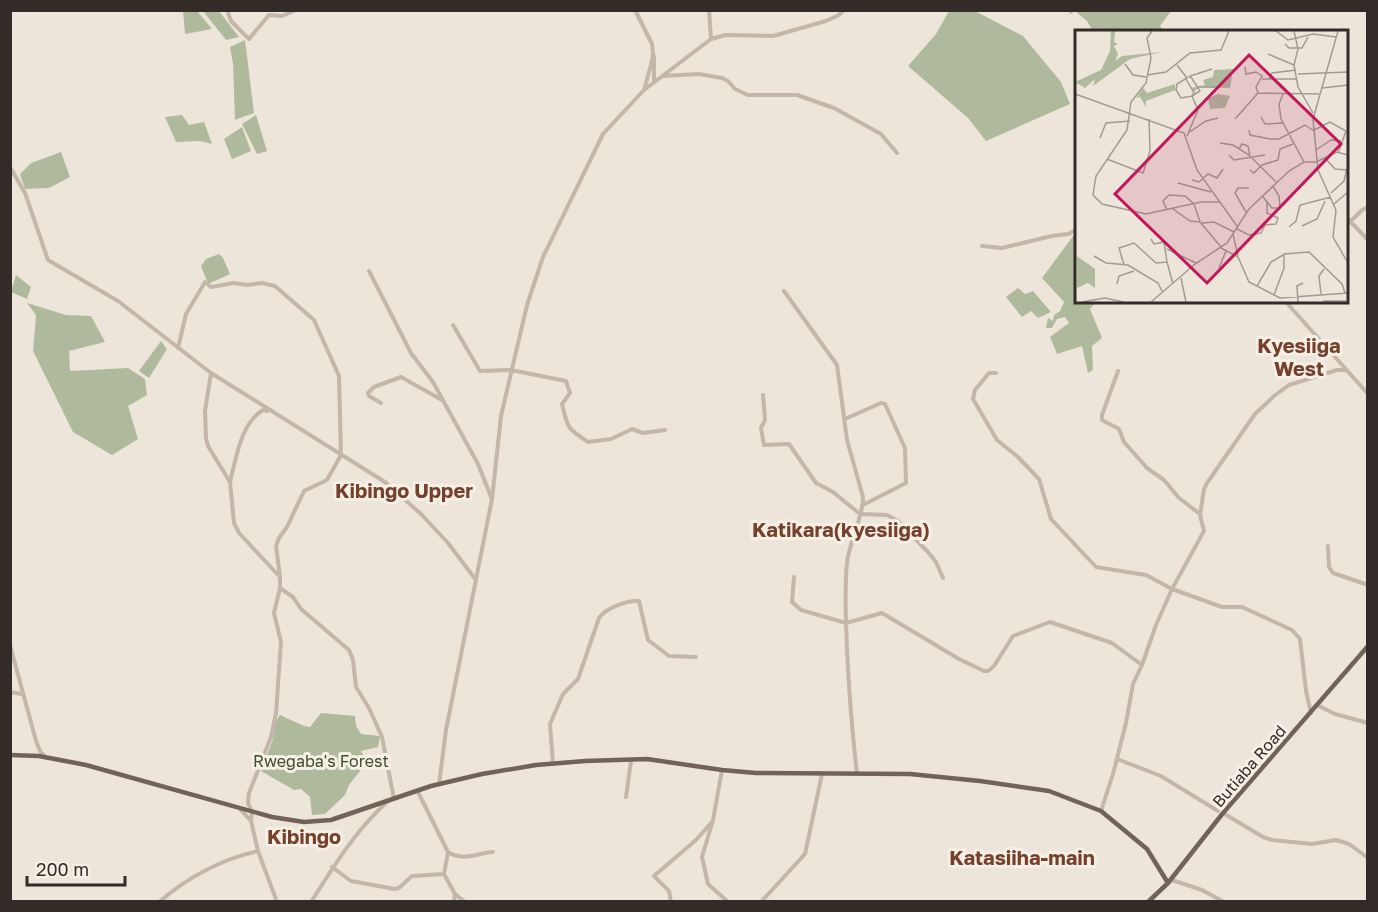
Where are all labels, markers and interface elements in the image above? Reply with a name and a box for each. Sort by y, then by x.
inset map [1075,30,1348,303]
district label: Kyesiiga West [1257,333,1341,380]
district label: Kibingo Upper [335,478,473,502]
district label: Katikara(kyesiiga) [752,517,930,541]
street label: Butiaba Road [1208,721,1290,811]
park label: Rwegaba's Forest [253,751,389,771]
district label: Kibingo [267,824,341,848]
district label: Katasiiha-main [949,845,1095,869]
scale bar [27,849,124,887]
text: 200 m [36,858,89,880]

